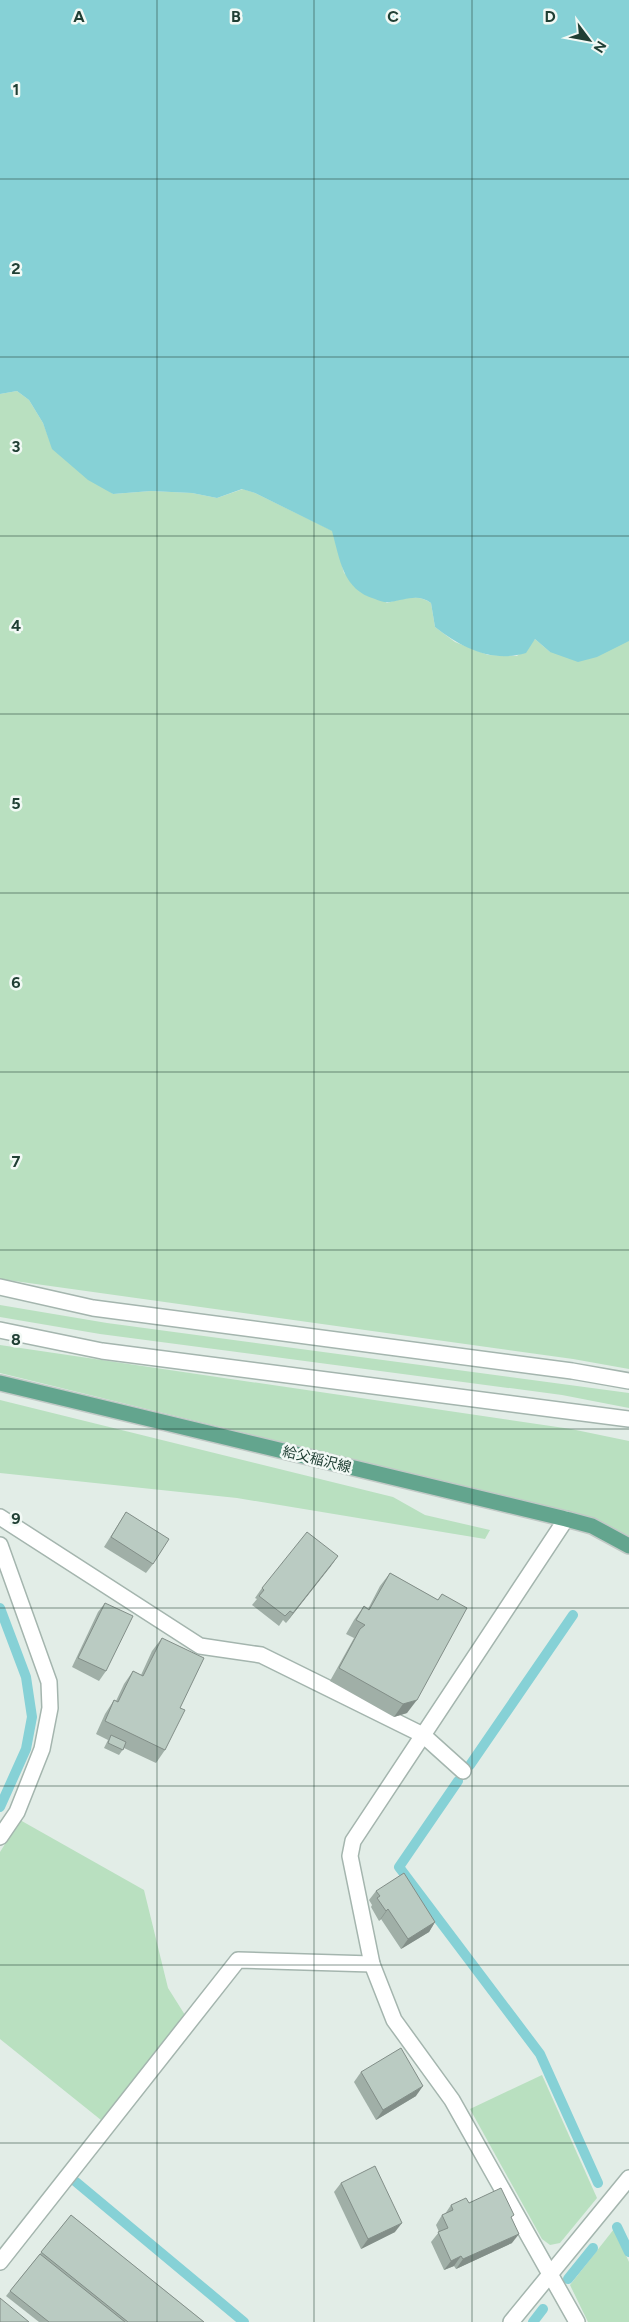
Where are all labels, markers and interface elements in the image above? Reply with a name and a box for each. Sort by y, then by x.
text: A [73,7,85,26]
text: B [231,7,241,26]
text: C [387,7,399,26]
text: D [544,7,556,26]
north arrow [564,15,614,65]
text: N [590,38,610,56]
text: 1 [13,80,19,99]
text: 2 [11,259,21,278]
text: 3 [12,437,21,456]
text: 4 [11,616,21,635]
text: 5 [11,794,21,813]
text: 6 [11,973,21,992]
text: 7 [12,1152,21,1171]
text: 8 [11,1330,21,1349]
street label: 給父稲沢線 [281,1443,353,1476]
text: 9 [11,1509,21,1528]

